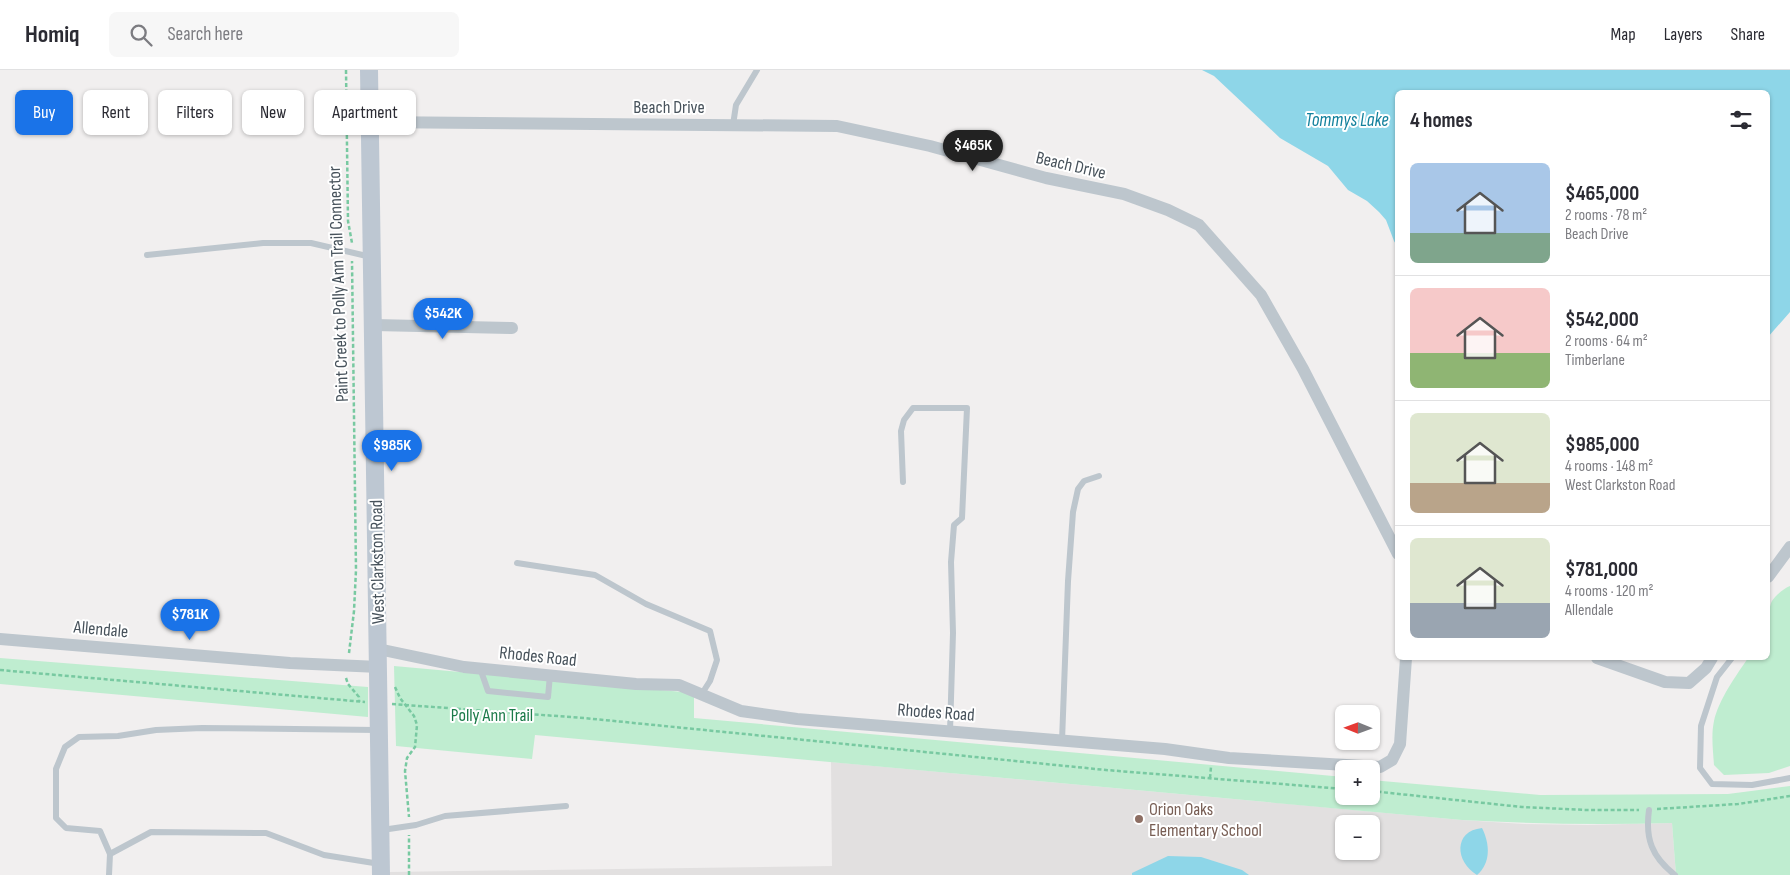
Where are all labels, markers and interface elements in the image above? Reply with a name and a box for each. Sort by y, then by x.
search box [109,12,459,57]
text: Homiq [25,20,79,49]
icon: search [127,21,155,49]
text: Search here [167,23,243,46]
text: Map [1611,24,1636,45]
text: Layers [1664,24,1703,45]
text: Share [1731,24,1765,45]
chip: Buy [15,90,73,135]
chip: Rent [83,90,148,135]
chip: Filters [158,90,232,135]
chip: New [242,90,304,135]
chip: Apartment [314,90,416,135]
street label: Beach Drive [633,97,705,118]
icon: filters [1727,106,1755,134]
text: 4 homes [1410,108,1473,133]
water label: Tommys Lake [1305,109,1389,132]
pin: $465K [938,129,1008,172]
text: $465K [954,136,992,155]
street label: Beach Drive [1034,147,1108,184]
street label: Paint Creek to Polly Ann Trail Connector [324,166,353,402]
text: $465,000 [1565,181,1639,206]
icon: home [1450,183,1510,243]
text: 2 rooms · 78 m² [1565,206,1647,225]
text: Beach Drive [1565,225,1628,244]
pin: $542K [408,298,478,340]
text: $542K [424,304,462,323]
text: $542,000 [1565,307,1639,332]
icon: home [1450,308,1510,368]
text: 2 rooms · 64 m² [1565,332,1648,351]
text: Timberlane [1565,351,1625,370]
pin: $985K [357,430,427,472]
text: $985,000 [1565,432,1640,457]
icon: home [1450,433,1510,493]
text: $985K [373,436,411,455]
text: 4 rooms · 148 m² [1565,457,1653,476]
text: West Clarkston Road [1565,476,1675,495]
street label: West Clarkston Road [366,500,389,624]
text: $781,000 [1565,557,1638,582]
icon: home [1450,558,1510,618]
text: 4 rooms · 120 m² [1565,582,1653,601]
pin: $781K [155,598,225,641]
text: Allendale [1565,601,1614,620]
text: $781K [172,605,208,624]
street label: Allendale [72,617,129,642]
street label: Rhodes Road [498,642,578,671]
street label: Rhodes Road [897,699,975,726]
park label: Polly Ann Trail [451,705,533,726]
north arrow [1335,705,1380,750]
map controls [1335,705,1380,860]
button: + [1335,760,1380,805]
place label: Orion Oaks Elementary School [1149,799,1262,841]
marker: Orion Oaks Elementary School [1133,813,1145,825]
button: − [1335,815,1380,860]

